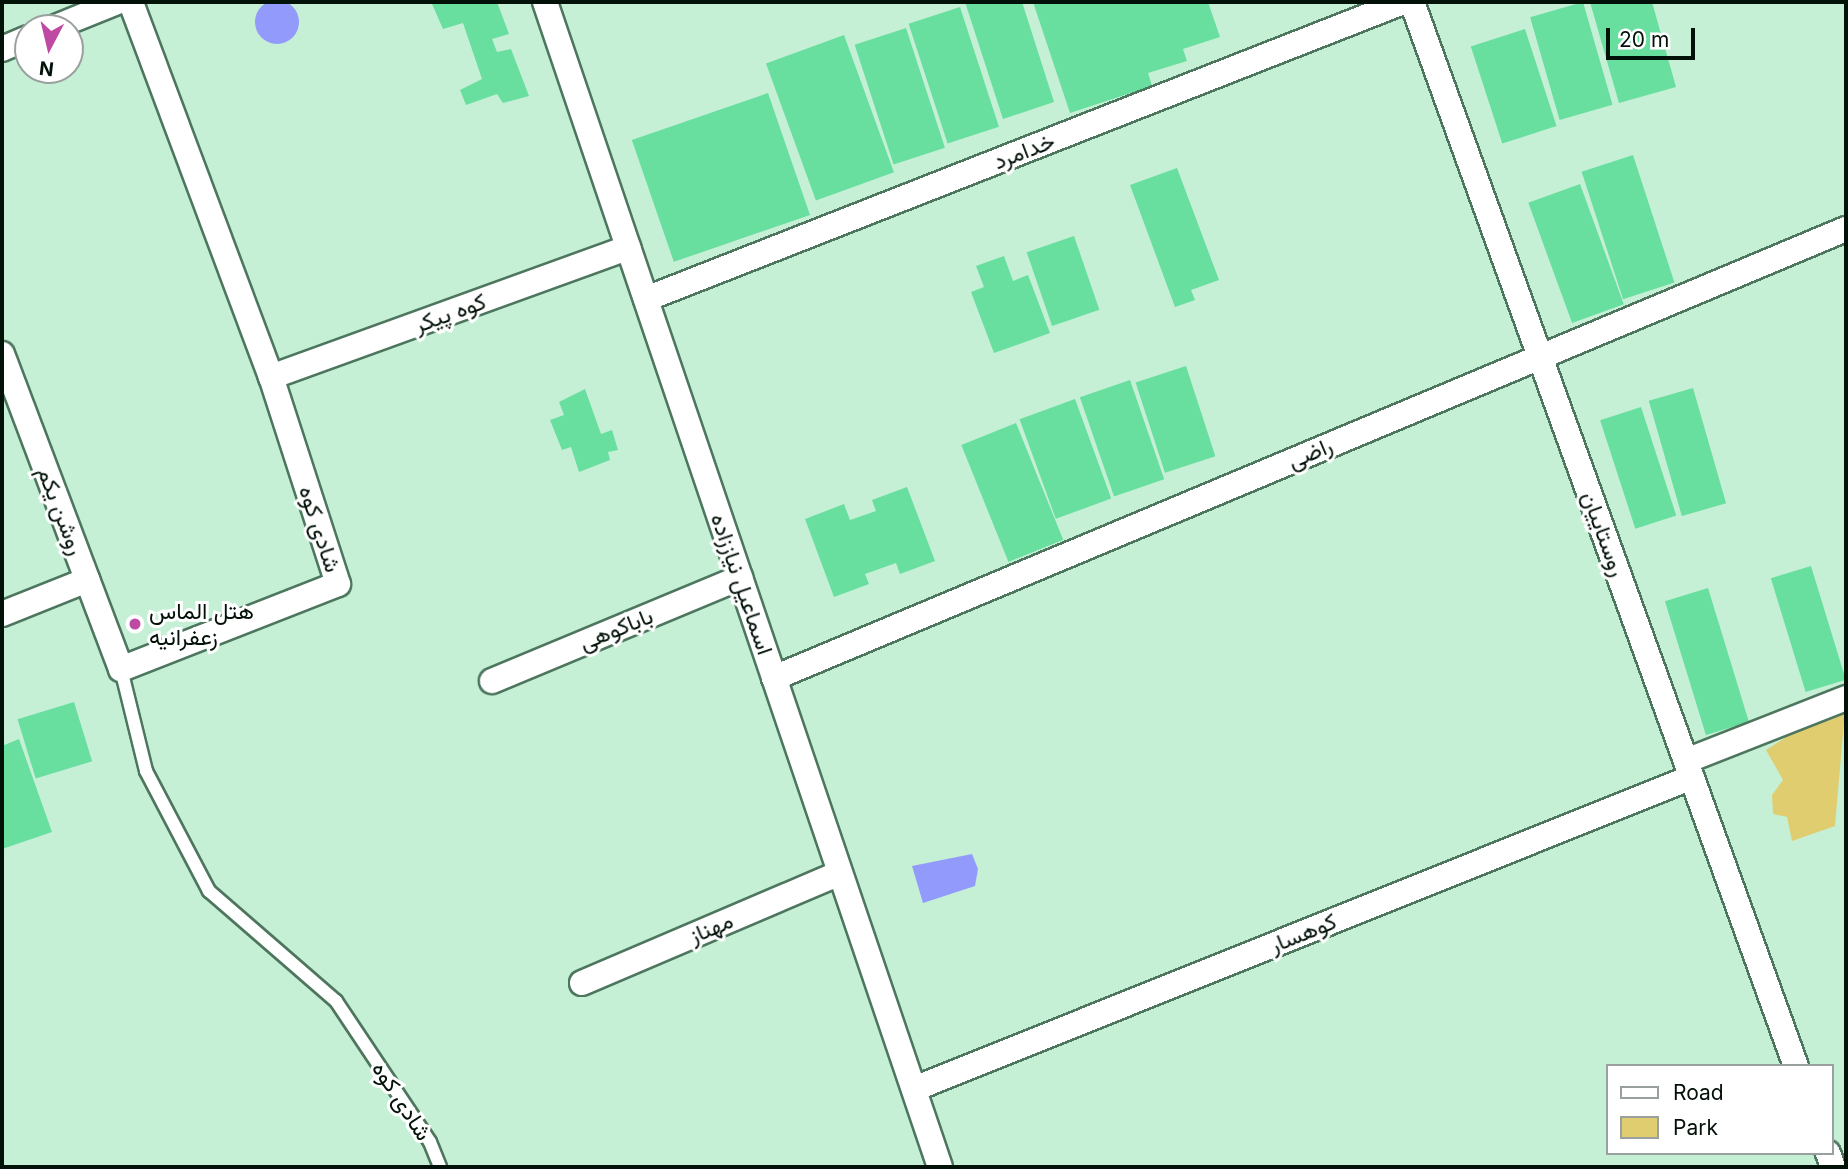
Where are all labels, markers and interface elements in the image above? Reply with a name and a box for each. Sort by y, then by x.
north arrow [14,14,84,84]
scale bar [1610,14,1699,58]
text: 20 m [1619,27,1669,52]
text: N [38,56,55,81]
street label: خدامرد [989,127,1059,175]
street label: کوه پیکر [410,287,490,339]
street label: راضی [1284,431,1336,475]
street label: روشن یکم [32,463,90,559]
street label: شادی کوه [293,482,347,576]
street label: روستاییان [1576,488,1632,580]
street label: اسماعیل نیاززاده [705,510,779,658]
place label: هتل الماس زعفرانیه [149,597,254,651]
street label: باباکوهی [575,602,657,656]
marker: هتل الماس زعفرانیه [127,616,143,632]
street label: مهناز [685,906,737,950]
street label: کوهسار [1266,907,1340,959]
street label: شادی کوه [366,1056,438,1146]
legend [1606,1064,1834,1155]
text: Road [1673,1080,1724,1105]
text: Park [1673,1115,1718,1140]

